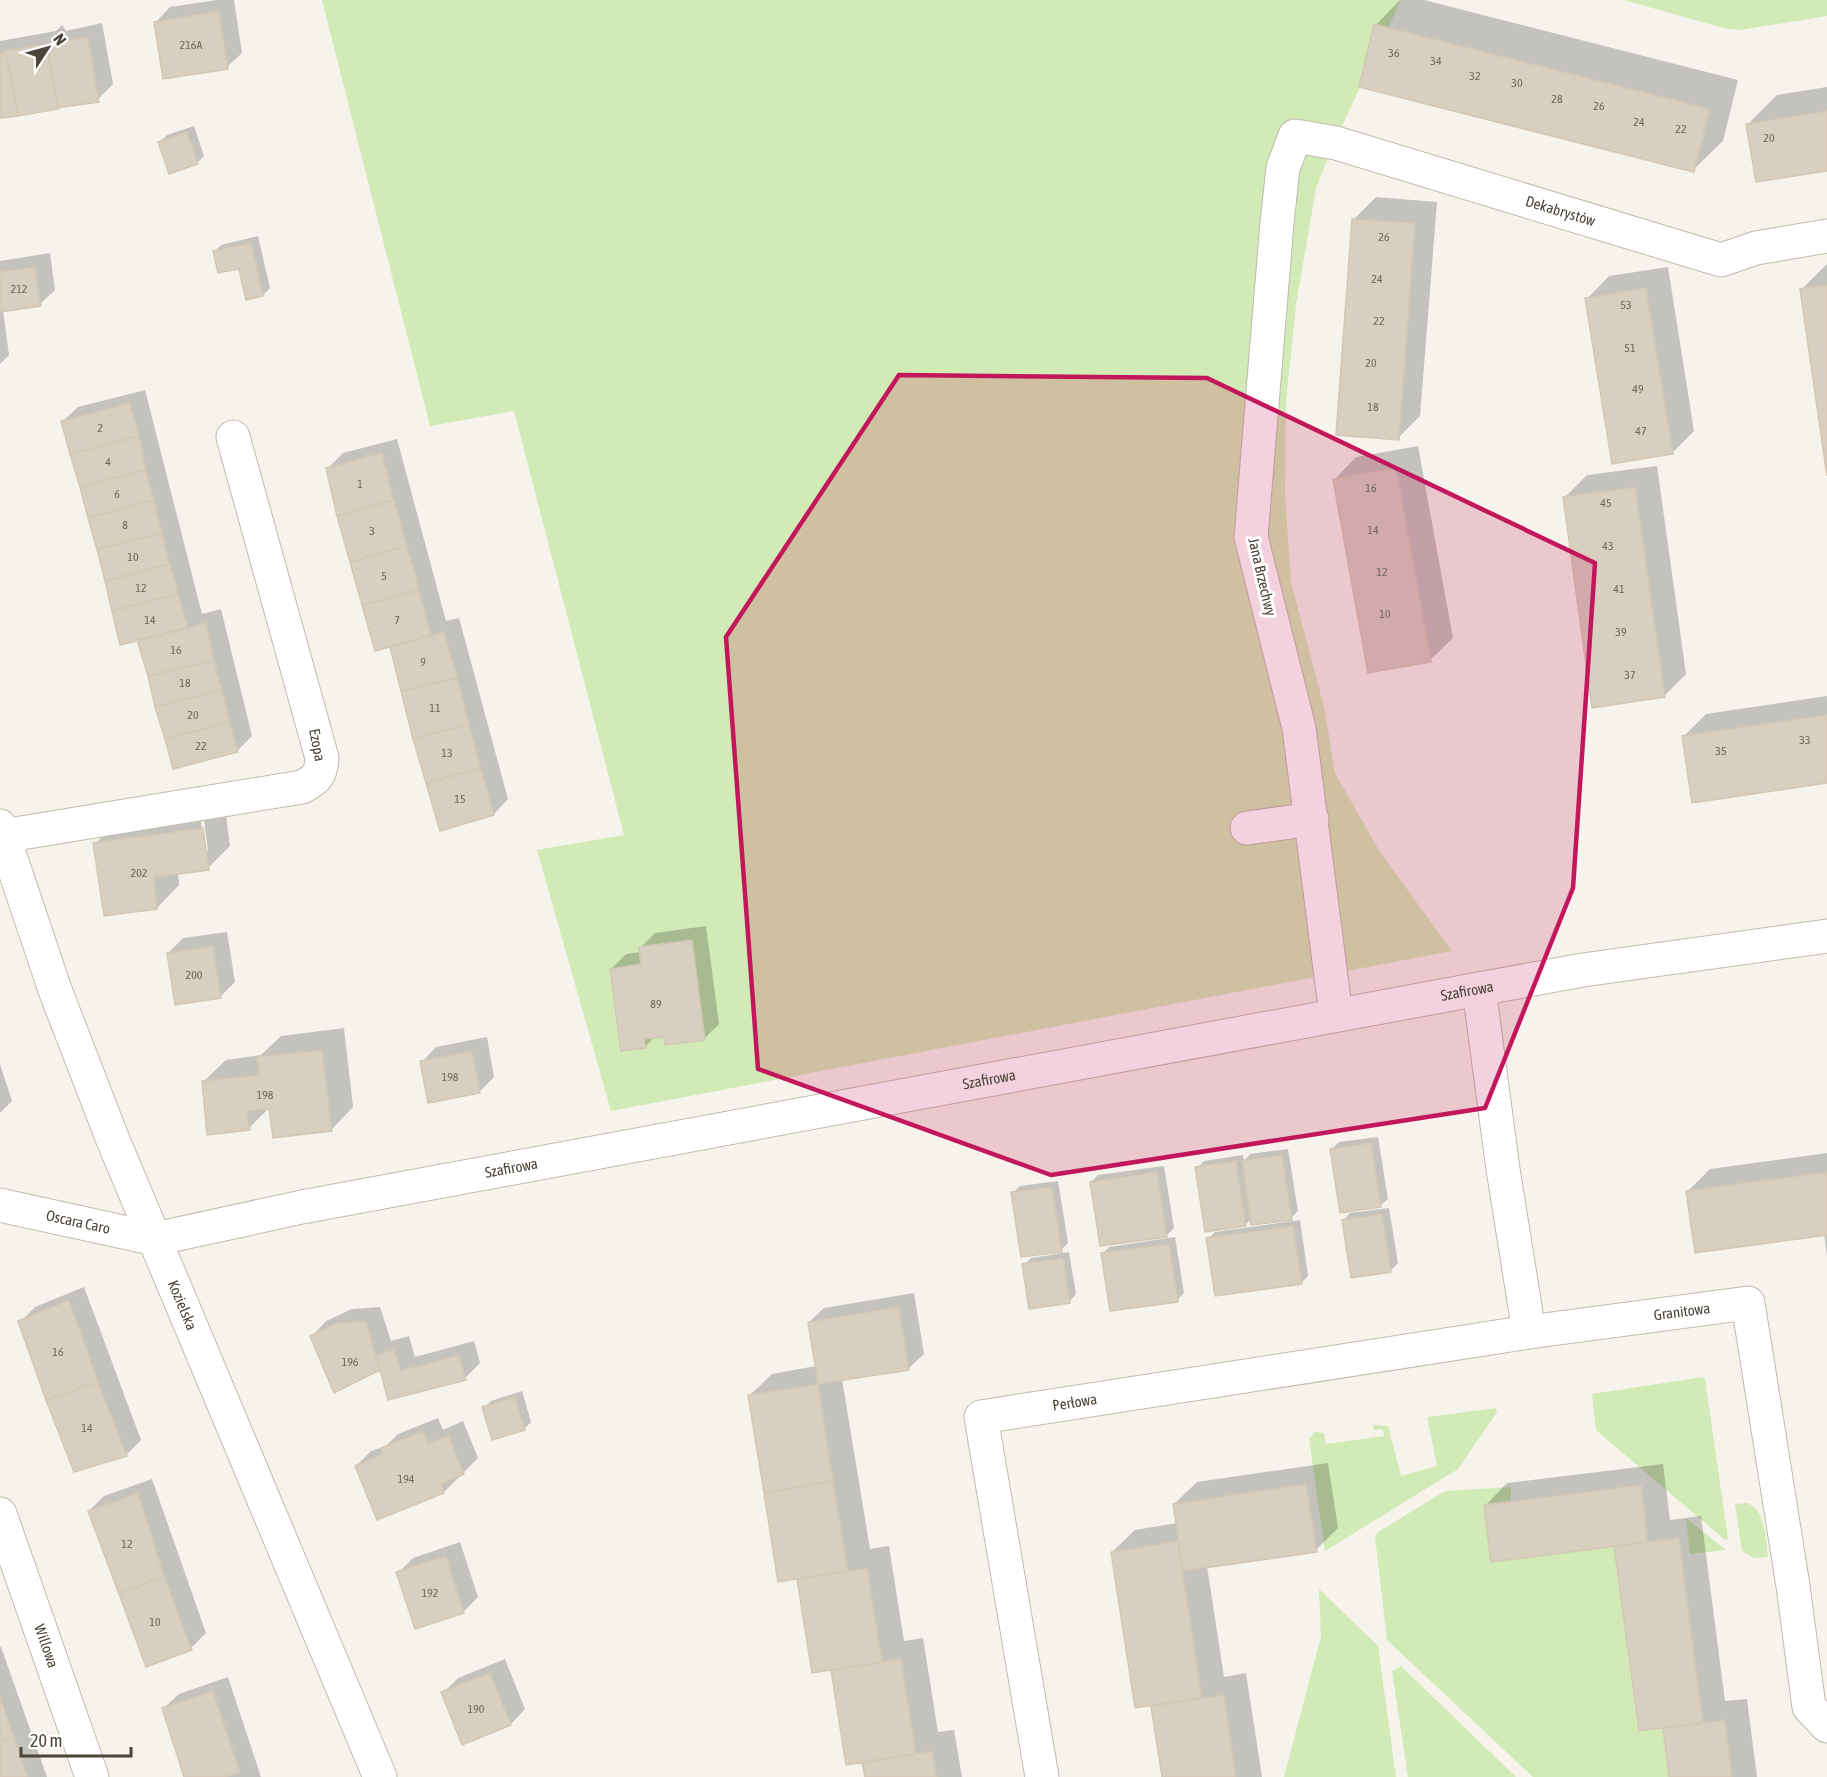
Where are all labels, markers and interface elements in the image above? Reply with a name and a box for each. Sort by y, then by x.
north arrow [18,18,78,78]
text: N [50,30,70,48]
house number: 216A [180,38,203,52]
house number: 36 [1388,46,1400,60]
house number: 34 [1430,54,1442,68]
house number: 32 [1469,69,1481,83]
house number: 30 [1511,76,1523,90]
house number: 28 [1551,92,1563,106]
house number: 26 [1593,99,1605,113]
house number: 24 [1633,115,1645,129]
house number: 22 [1675,122,1687,136]
house number: 20 [1763,131,1775,145]
street label: Dekabrystów [1524,192,1597,229]
house number: 26 [1378,230,1390,244]
house number: 24 [1371,272,1383,286]
house number: 212 [11,282,27,296]
house number: 53 [1620,298,1632,312]
house number: 22 [1373,314,1385,328]
house number: 51 [1624,341,1636,355]
house number: 20 [1365,356,1377,370]
house number: 49 [1632,382,1644,396]
house number: 18 [1367,400,1379,414]
house number: 2 [97,421,103,435]
house number: 47 [1635,424,1647,438]
house number: 4 [105,455,111,469]
house number: 1 [357,477,363,491]
house number: 16 [1365,481,1377,495]
house number: 6 [114,487,120,501]
house number: 45 [1600,496,1612,510]
house number: 8 [122,518,128,532]
house number: 14 [1367,523,1379,537]
house number: 3 [369,524,375,538]
street label: Jana Brzechwy [1245,536,1280,618]
house number: 43 [1602,539,1614,553]
house number: 10 [127,550,139,564]
house number: 12 [1376,565,1388,579]
house number: 5 [381,569,387,583]
house number: 12 [135,581,147,595]
house number: 41 [1613,582,1625,596]
house number: 10 [1379,607,1391,621]
house number: 14 [144,613,156,627]
house number: 7 [394,613,400,627]
house number: 39 [1615,625,1627,639]
house number: 16 [170,643,182,657]
house number: 9 [420,655,426,669]
house number: 37 [1624,668,1636,682]
house number: 18 [179,676,191,690]
house number: 11 [429,701,441,715]
house number: 20 [187,708,199,722]
street label: Ezopa [306,727,329,763]
house number: 33 [1799,733,1811,747]
house number: 22 [195,739,207,753]
house number: 35 [1715,744,1727,758]
house number: 13 [441,746,453,760]
house number: 15 [454,792,466,806]
house number: 202 [131,866,147,880]
house number: 200 [186,968,203,982]
street label: Szafirowa [1439,978,1495,1004]
house number: 89 [650,997,662,1011]
street label: Szafirowa [961,1066,1017,1092]
house number: 198 [442,1070,459,1084]
house number: 198 [257,1088,274,1102]
street label: Szafirowa [483,1155,539,1181]
street label: Oscara Caro [45,1206,112,1237]
street label: Kozielska [165,1278,201,1333]
street label: Granitowa [1653,1299,1711,1323]
house number: 16 [52,1345,64,1359]
house number: 196 [342,1355,359,1369]
street label: Perłowa [1051,1390,1098,1414]
house number: 14 [81,1421,93,1435]
house number: 194 [398,1472,415,1486]
house number: 12 [121,1537,133,1551]
house number: 192 [422,1586,438,1600]
house number: 10 [149,1615,161,1629]
street label: Willowa [31,1622,62,1670]
house number: 190 [468,1702,485,1716]
scale bar [21,1720,130,1758]
text: 20 m [30,1730,62,1751]

